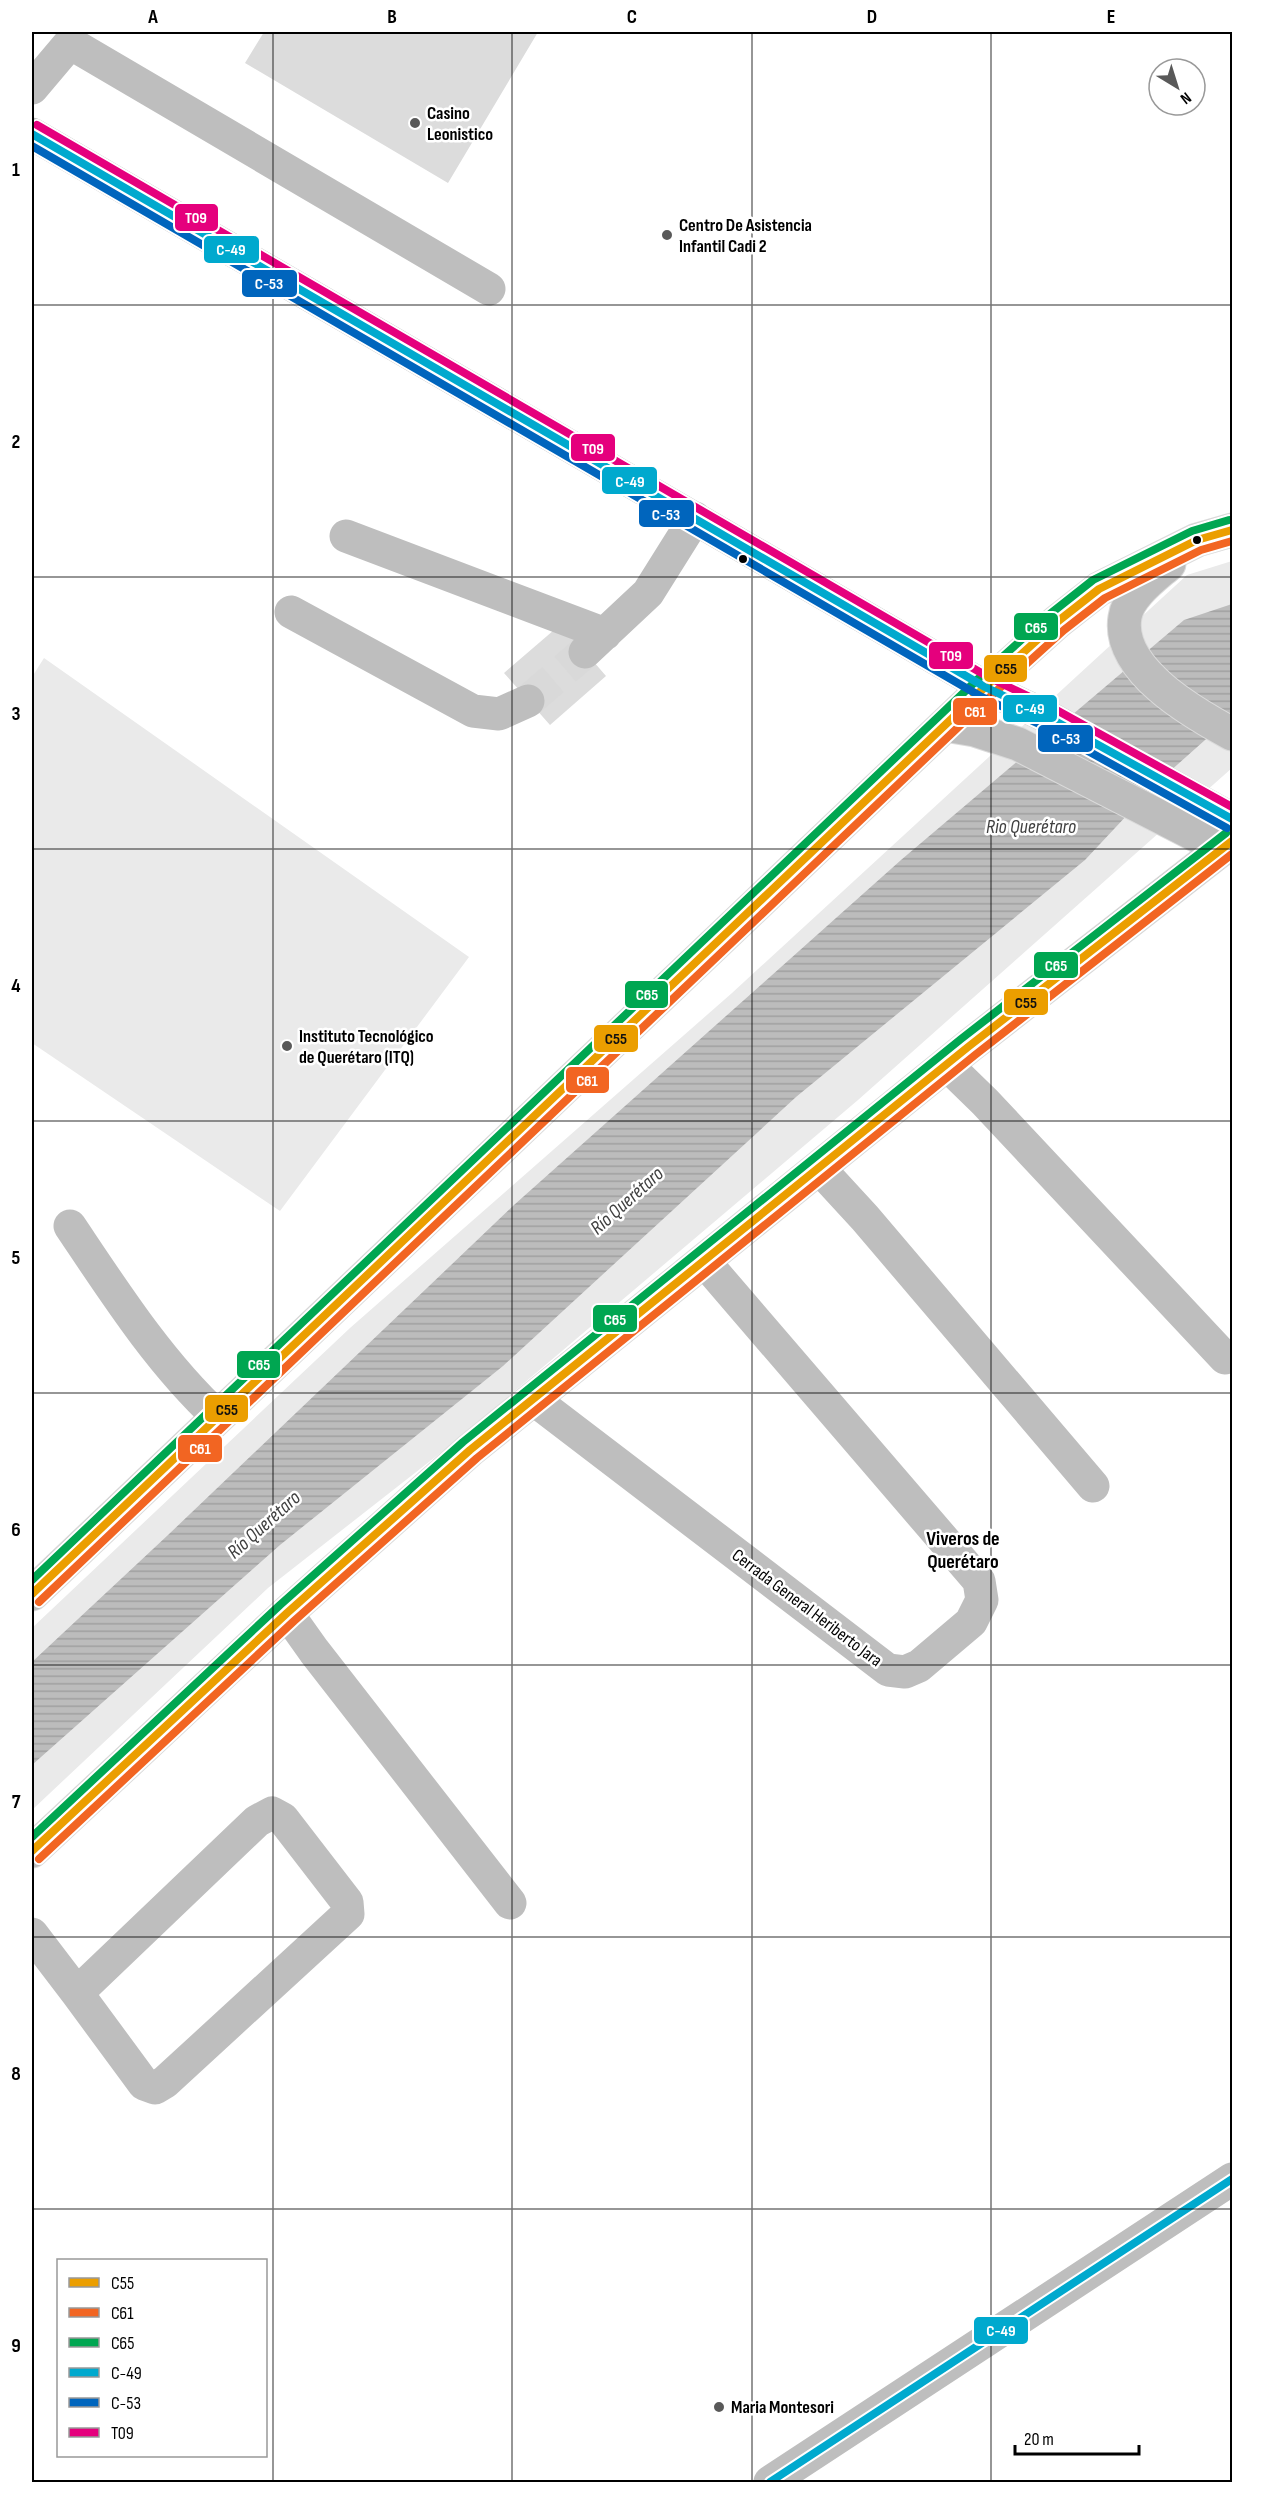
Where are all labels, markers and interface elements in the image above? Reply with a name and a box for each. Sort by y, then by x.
text: A [147,5,158,29]
text: B [387,5,397,29]
text: C [627,5,637,29]
text: D [867,5,877,29]
text: E [1107,5,1115,29]
north arrow [1147,57,1207,117]
text: N [1176,88,1195,108]
place label: Casino Leonistico [427,103,493,145]
marker: Casino Leonistico [408,116,422,130]
text: 1 [12,158,20,182]
line badge: T09 [174,203,219,232]
text: T09 [185,209,207,228]
place label: Centro De Asistencia Infantil Cadi 2 [679,215,812,257]
marker: Centro De Asistencia Infantil Cadi 2 [660,228,674,242]
line badge: C-49 [203,235,260,264]
text: C-49 [216,241,246,260]
line badge: C-53 [241,269,298,298]
text: C-53 [255,275,283,294]
text: 2 [12,430,20,454]
line badge: T09 [570,433,616,462]
text: T09 [582,440,604,459]
line badge: C-49 [601,466,658,495]
text: C-49 [615,473,645,492]
line badge: C-53 [638,499,695,528]
text: C-53 [652,506,680,525]
unlabelled marker [1191,534,1203,546]
unlabelled marker [737,553,749,565]
line badge: C65 [1013,612,1059,641]
text: C65 [1025,619,1047,638]
line badge: T09 [928,641,974,670]
text: T09 [940,647,962,666]
line badge: C55 [983,654,1028,683]
text: C55 [995,660,1017,679]
line badge: C-49 [1002,694,1058,723]
line badge: C61 [952,697,998,726]
text: C-49 [1015,700,1045,719]
text: 3 [12,702,21,726]
text: C61 [964,703,987,722]
line badge: C-53 [1037,724,1094,753]
text: C-53 [1052,730,1080,749]
water label: Rio Querétaro [986,815,1076,839]
line badge: C65 [1033,951,1079,979]
text: C65 [1045,957,1067,976]
text: 4 [11,974,21,998]
line badge: C65 [624,980,669,1009]
text: C65 [636,986,658,1005]
line badge: C55 [1003,988,1049,1016]
text: C55 [1015,994,1037,1013]
line badge: C55 [593,1024,639,1053]
place label: Instituto Tecnológico de Querétaro (ITQ) [299,1026,434,1068]
text: C55 [605,1030,627,1049]
marker: Instituto Tecnológico de Querétaro (ITQ) [280,1039,294,1053]
line badge: C61 [565,1066,610,1094]
text: C61 [576,1072,599,1091]
water label: Río Querétaro [585,1162,669,1240]
text: 5 [12,1246,21,1270]
line badge: C65 [592,1304,638,1333]
text: C65 [604,1311,626,1330]
line badge: C65 [236,1350,281,1379]
text: C65 [248,1356,270,1375]
line badge: C55 [204,1394,249,1423]
text: C55 [216,1401,238,1420]
line badge: C61 [177,1434,223,1463]
text: C61 [189,1440,212,1459]
water label: Río Querétaro [222,1486,306,1564]
text: 6 [11,1518,21,1542]
district label: Viveros de Querétaro [926,1527,1000,1574]
street label: Cerrada General Heriberto Jara [728,1545,886,1671]
text: 7 [12,1790,21,1814]
text: 8 [11,2062,21,2086]
legend [57,2259,267,2457]
text: C55 [111,2273,134,2294]
text: C61 [111,2303,134,2324]
line badge: C-49 [973,2316,1029,2345]
text: C-49 [986,2322,1016,2341]
text: C65 [111,2333,134,2354]
text: 9 [11,2334,21,2358]
text: C-49 [111,2363,142,2384]
text: C-53 [111,2393,141,2414]
place label: Maria Montesori [731,2397,834,2418]
marker: Maria Montesori [712,2400,726,2414]
scale bar [1015,2418,1140,2456]
text: T09 [111,2423,134,2444]
text: 20 m [1024,2429,1054,2450]

